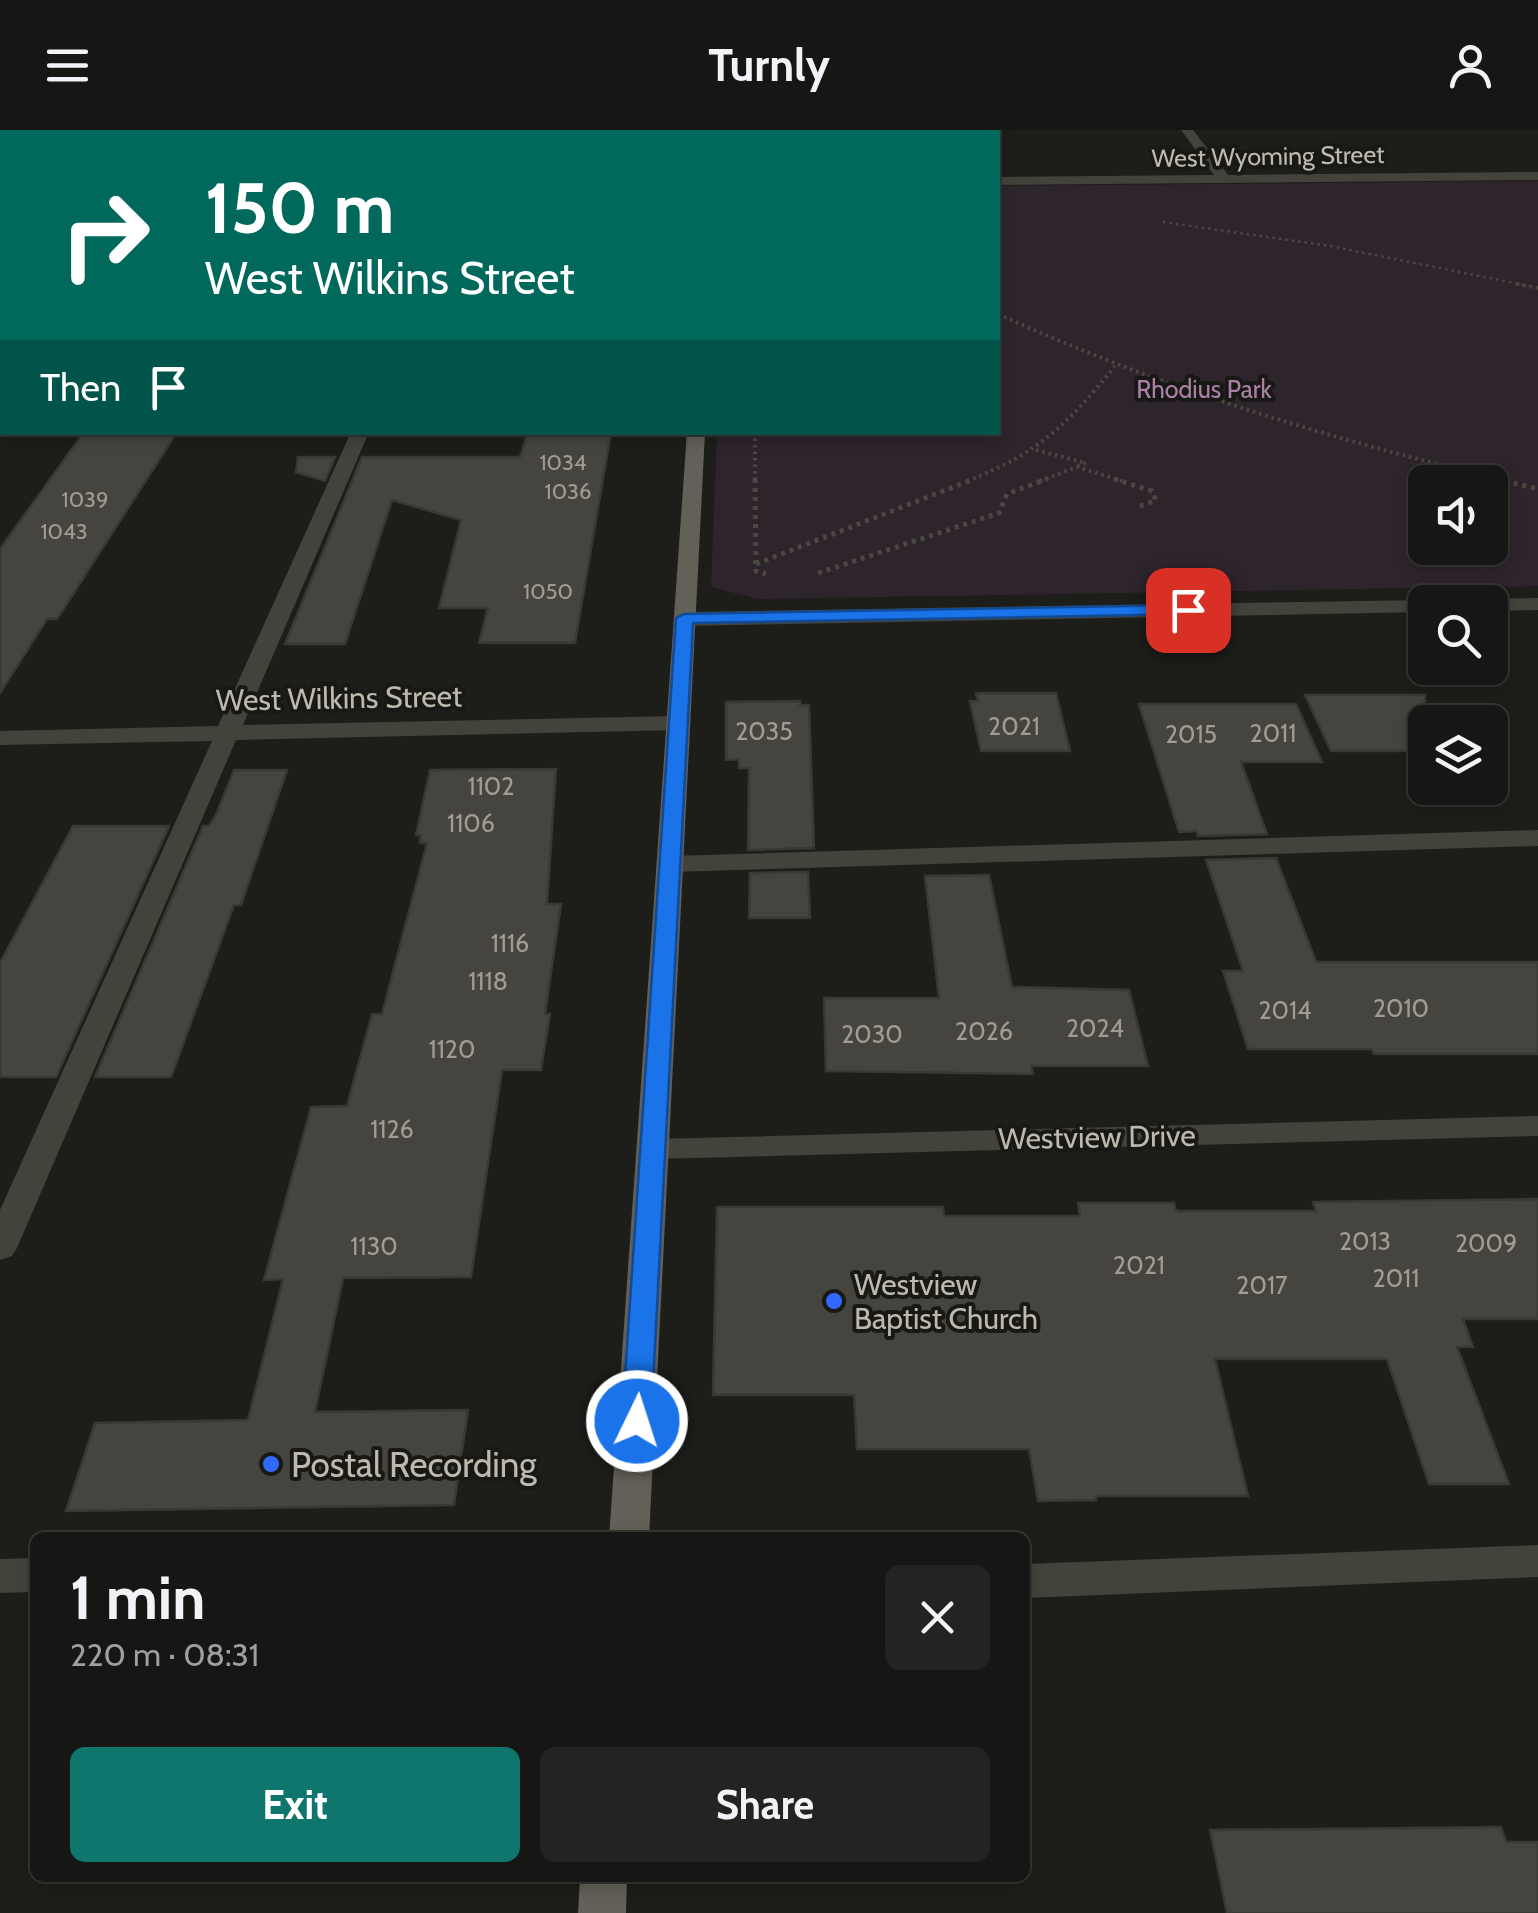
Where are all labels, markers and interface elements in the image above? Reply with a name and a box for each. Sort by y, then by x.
icon: menu [40,38,95,93]
text: Turnly [708,38,830,92]
icon: person [1443,38,1498,93]
street label: West Wyoming Street [1151,139,1385,173]
text: 150 m [205,165,394,251]
icon: right [40,170,170,300]
text: West Wilkins Street [205,251,575,305]
icon: arrive [141,360,196,415]
text: Then [40,364,121,411]
park label: Rhodius Park [1136,374,1273,404]
house number: 1034 [539,449,587,476]
map controls [1408,465,1508,805]
button: sound [1408,465,1508,565]
house number: 1036 [545,478,591,505]
house number: 1039 [62,486,108,513]
house number: 1043 [40,518,88,545]
pin [1146,568,1231,653]
house number: 1050 [523,578,573,605]
icon: arrive [1161,583,1216,638]
button: search [1408,585,1508,685]
street label: West Wilkins Street [216,677,462,719]
button: layers [1408,705,1508,805]
house number: 2021 [988,711,1040,741]
house number: 2035 [735,716,793,746]
house number: 2011 [1250,718,1296,748]
house number: 2015 [1165,719,1217,749]
house number: 1102 [468,771,514,801]
house number: 1106 [447,808,495,838]
house number: 1116 [491,928,529,958]
house number: 1118 [468,966,508,996]
house number: 2010 [1373,993,1429,1023]
house number: 2014 [1258,995,1312,1025]
house number: 2024 [1066,1013,1124,1043]
house number: 2026 [955,1016,1013,1046]
house number: 2030 [841,1019,903,1049]
house number: 1120 [429,1034,475,1064]
house number: 1126 [370,1114,414,1144]
street label: Westview Drive [998,1117,1196,1157]
house number: 2013 [1339,1226,1391,1256]
house number: 2009 [1455,1228,1517,1258]
house number: 1130 [350,1231,398,1261]
house number: 2021 [1113,1250,1165,1280]
house number: 2011 [1373,1263,1419,1293]
place label: Westview Baptist Church [854,1266,1038,1337]
house number: 2017 [1236,1270,1288,1300]
marker: Westview Baptist Church [823,1290,845,1312]
position arrow [585,1369,689,1473]
place label: Postal Recording [291,1443,537,1486]
marker: Postal Recording [260,1453,282,1475]
text: 1 min [70,1561,205,1634]
button: close [885,1565,990,1670]
text: 220 m · 08:31 [70,1635,259,1674]
button: Exit [70,1747,520,1862]
button: Share [540,1747,990,1862]

